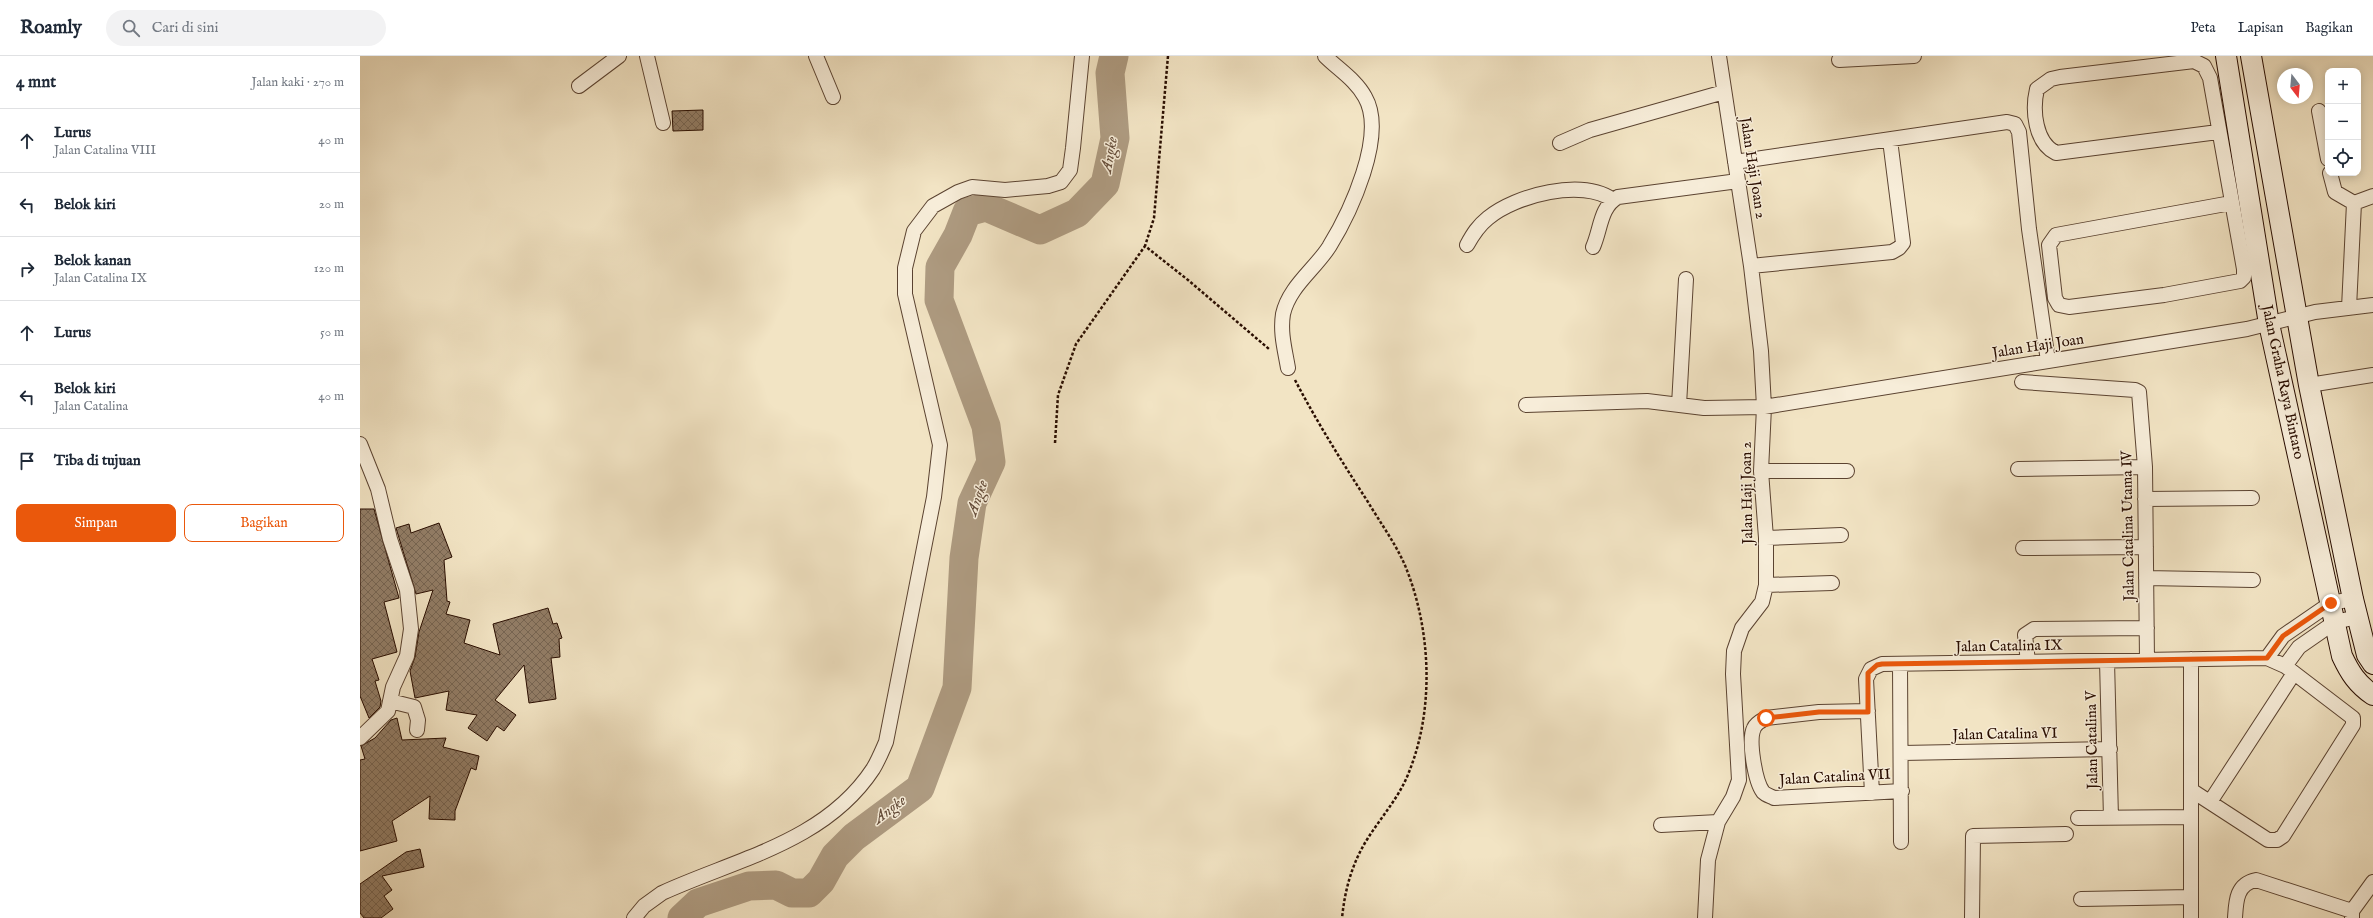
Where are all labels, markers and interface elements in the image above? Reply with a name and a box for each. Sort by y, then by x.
search box [106,10,386,46]
text: Roamly [20,16,82,40]
icon: search [120,17,142,39]
text: Cari di sini [152,18,218,37]
text: Peta [2190,19,2216,37]
text: Lapisan [2238,19,2283,37]
text: Bagikan [2305,19,2353,37]
north arrow [2277,68,2313,104]
map controls [2325,68,2361,176]
button: + [2325,68,2361,104]
text: 4 mnt [16,72,56,93]
text: Jalan kaki · 270 m [252,74,344,91]
button: − [2325,104,2361,140]
street label: Jalan Haji Joan 2 [1735,114,1770,220]
text: Lurus [54,123,91,142]
icon: ahead [16,130,38,152]
text: 40 m [318,132,344,149]
water label: Angke [1097,135,1123,177]
button: locate [2325,140,2361,176]
text: Jalan Catalina VIII [54,142,156,159]
icon: left [16,194,38,216]
text: Belok kiri [54,195,116,214]
text: 20 m [319,196,344,213]
text: Belok kanan [54,251,131,270]
icon: right [16,258,38,280]
text: 120 m [314,260,344,277]
text: Jalan Catalina IX [54,270,147,287]
street label: Jalan Graha Raya Bintaro [2257,301,2309,461]
icon: ahead [16,322,38,344]
text: Lurus [54,323,91,342]
text: 50 m [320,324,344,341]
street label: Jalan Haji Joan [1989,329,2085,363]
text: Belok kiri [54,379,116,398]
icon: left [16,386,38,408]
text: 40 m [318,388,344,405]
text: Jalan Catalina [54,398,128,415]
street label: Jalan Haji Joan 2 [1737,441,1757,547]
street label: Jalan Catalina Utama IV [2117,449,2139,603]
icon: arrive [16,450,38,472]
text: Tiba di tujuan [54,451,141,470]
water label: Angke [962,477,994,520]
button: Simpan [16,504,176,542]
button: Bagikan [184,504,344,542]
route end [2322,594,2340,612]
street label: Jalan Catalina IX [1953,636,2063,656]
street label: Jalan Catalina V [2082,689,2102,791]
route start [1757,709,1775,727]
street label: Jalan Catalina VI [1950,724,2058,744]
street label: Jalan Catalina VII [1777,765,1892,790]
water label: Angke [868,791,911,830]

